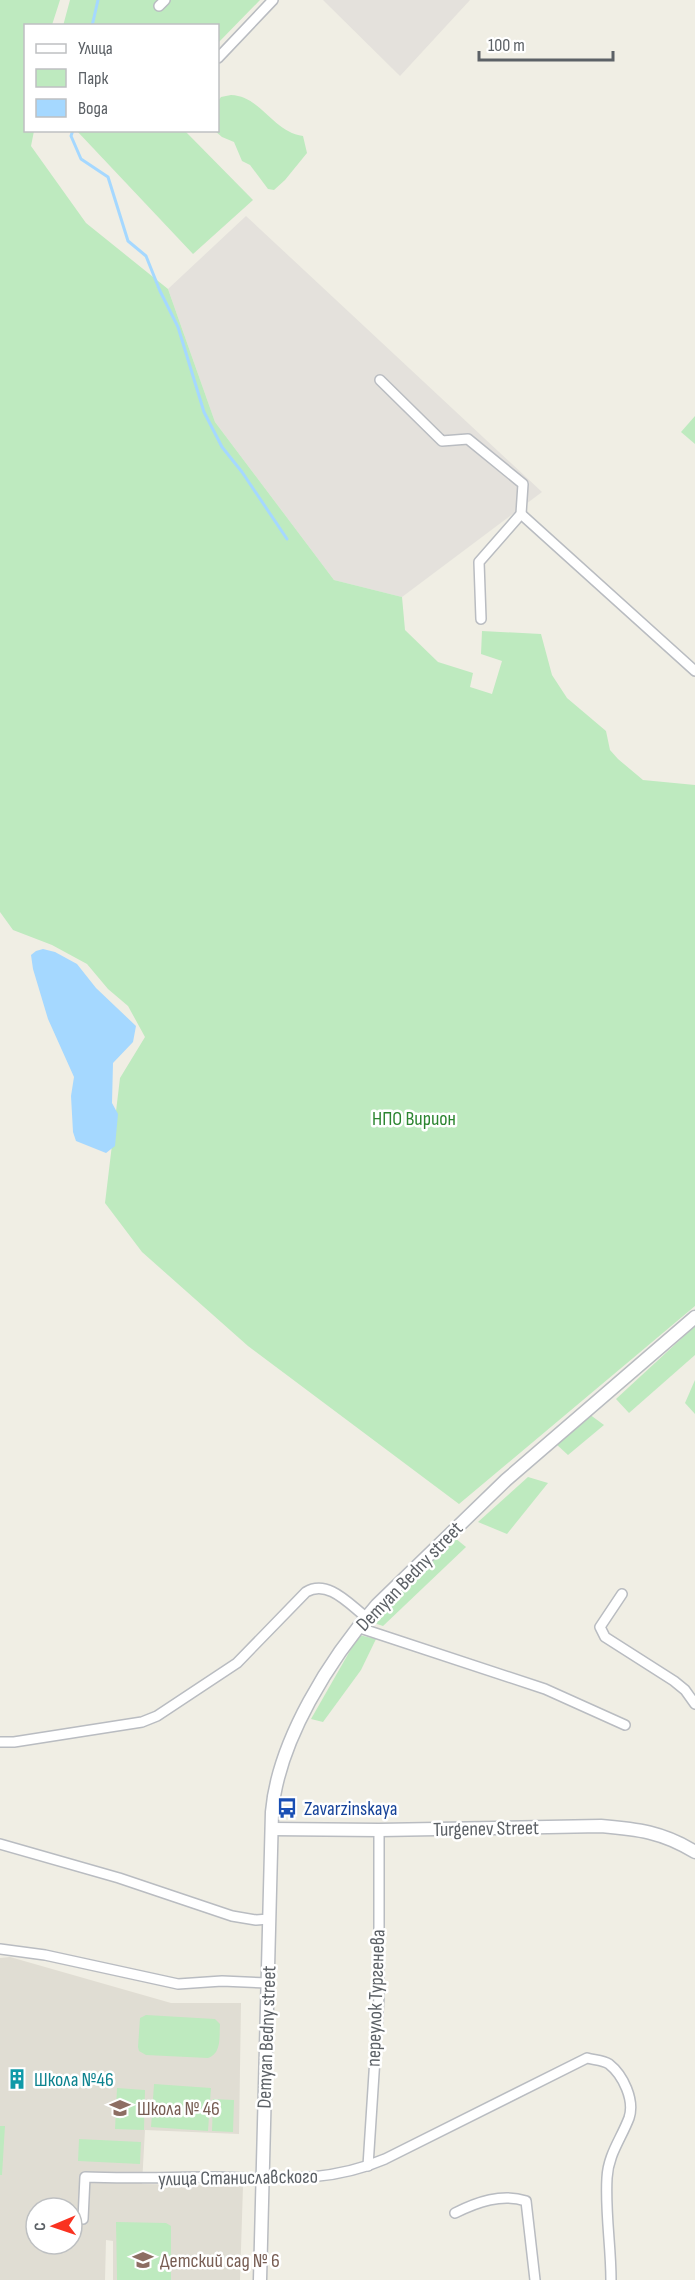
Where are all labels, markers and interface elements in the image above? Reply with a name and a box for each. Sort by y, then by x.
legend [24,24,219,132]
scale bar [479,24,612,62]
text: 100 m [488,35,525,56]
text: Улица [78,38,113,59]
text: Парк [78,68,109,89]
text: Вода [78,98,108,119]
park label: НПО Вирион [372,1107,456,1131]
street label: Demyan Bedny street [351,1517,468,1636]
bus stop icon: Zavarzinskaya [275,1796,299,1820]
place label: Zavarzinskaya [304,1797,397,1821]
street label: Turgenev Street [433,1816,539,1842]
street label: переулок Тургенева [362,1929,390,2067]
street label: Demyan Bedny street [253,1965,281,2109]
building icon: Школа №46 [5,2067,29,2091]
place label: Школа №46 [34,2068,114,2092]
school or university icon: Школа № 46 [108,2096,132,2120]
place label: Школа № 46 [137,2097,220,2121]
street label: улица Станиславского [158,2165,318,2191]
north arrow [24,2196,84,2256]
text: С [31,2222,50,2231]
school or university icon: Детский сад № 6 [131,2248,155,2272]
place label: Детский сад № 6 [160,2249,280,2273]

